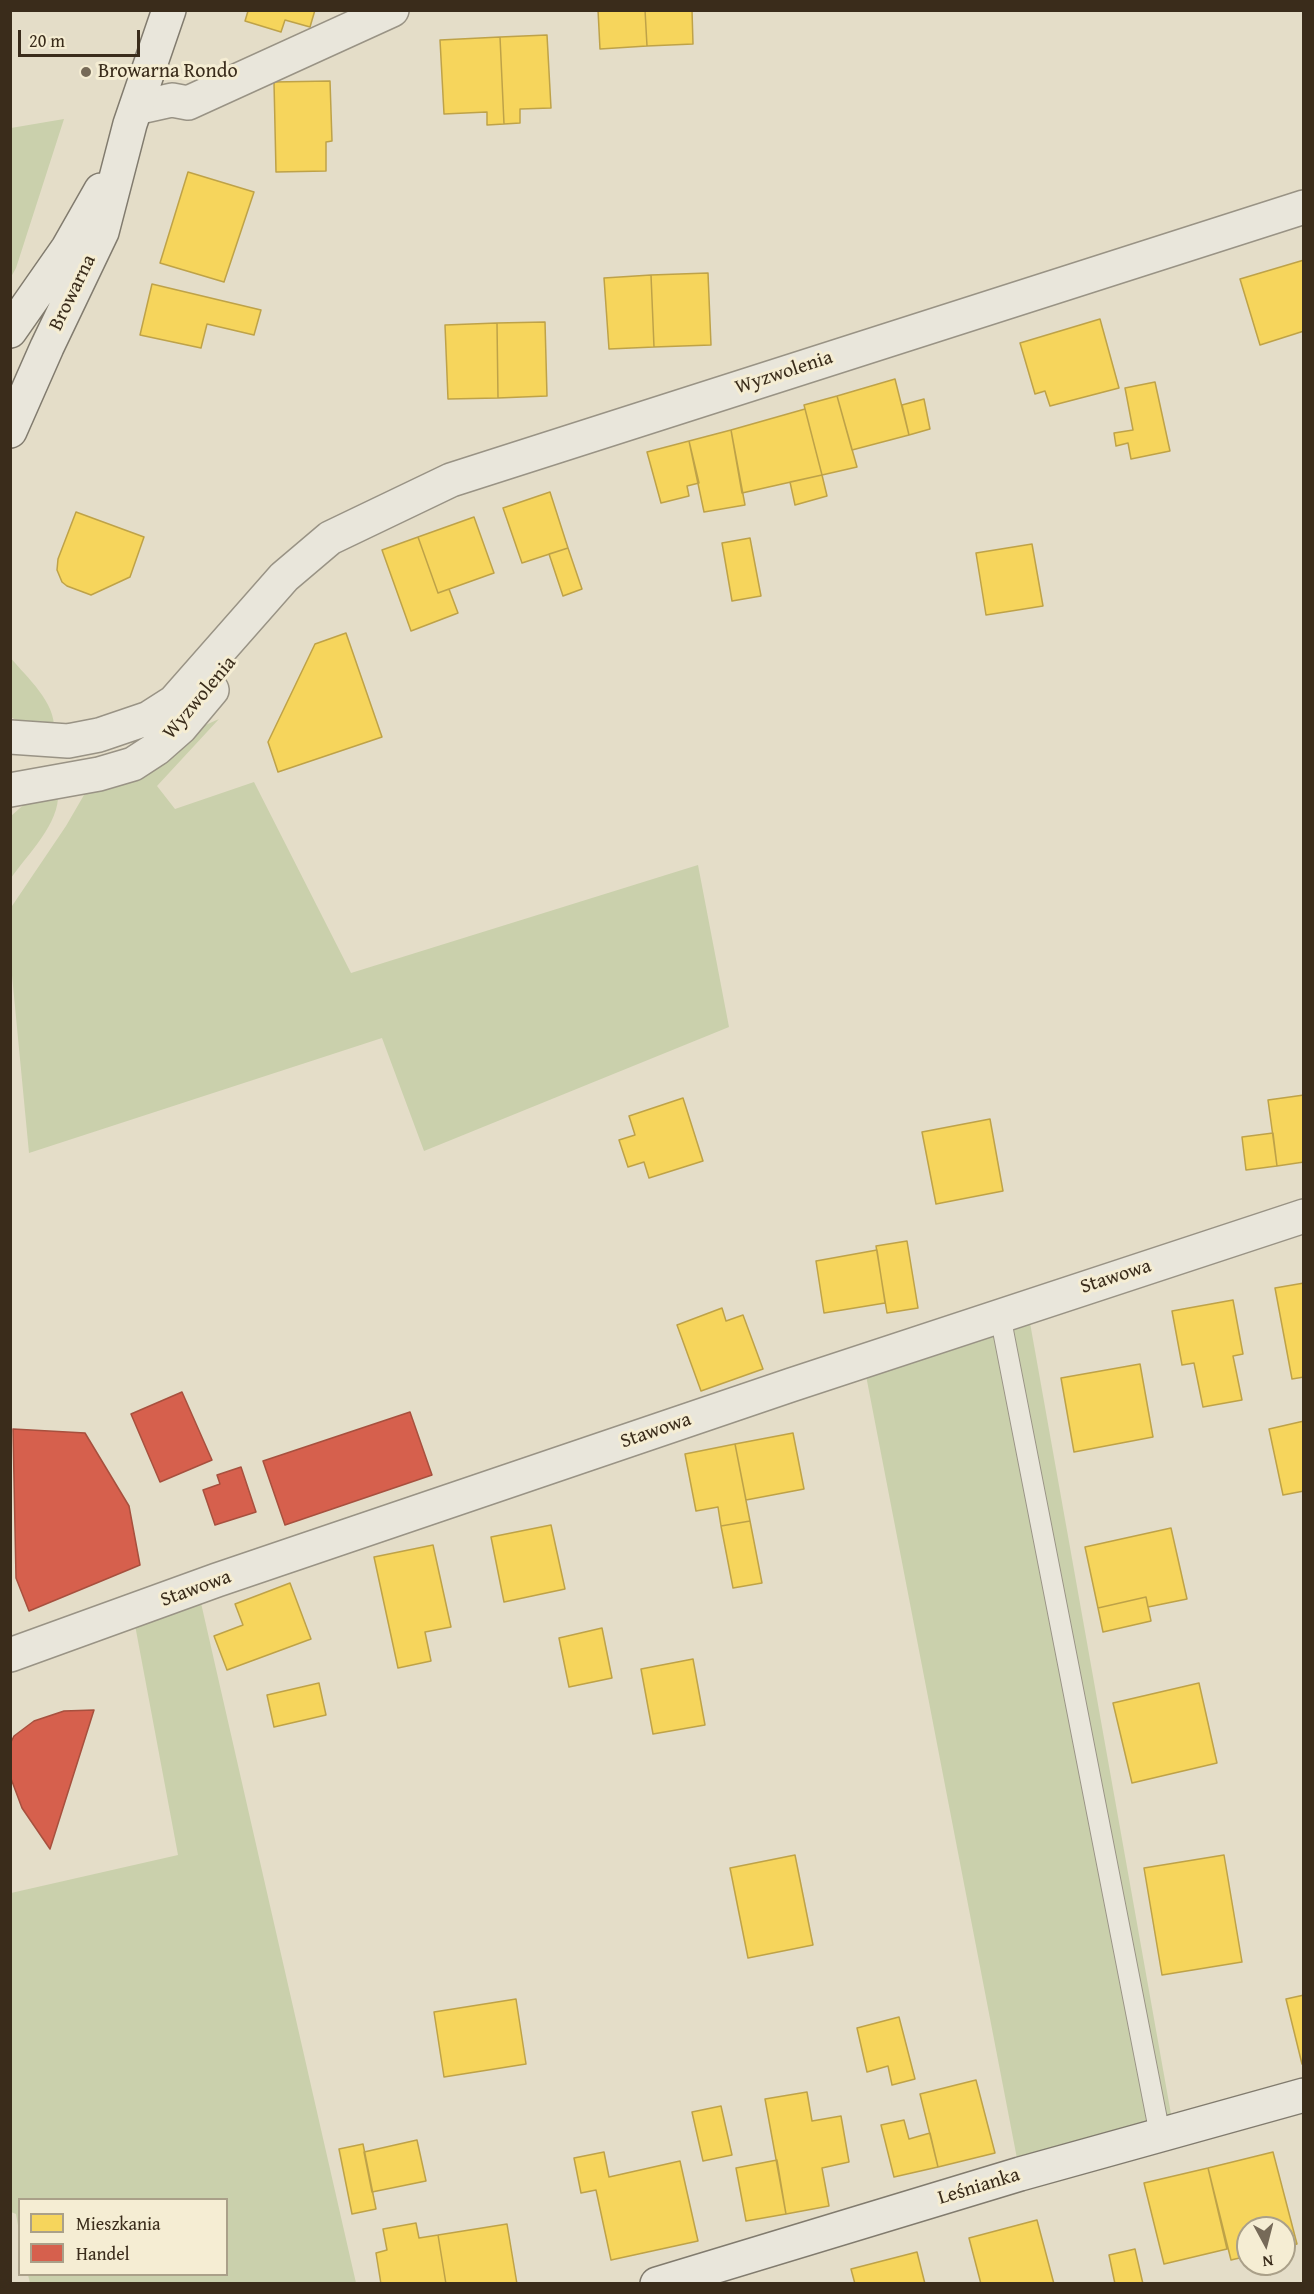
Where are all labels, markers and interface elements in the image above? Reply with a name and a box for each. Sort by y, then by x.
scale bar [21,18,142,56]
text: 20 m [29,27,65,54]
place label: Browarna Rondo [98,60,238,84]
marker: Browarna Rondo [79,65,93,79]
street label: Browarna [44,251,102,335]
street label: Wyzwolenia [732,346,836,400]
street label: Wyzwolenia [158,652,242,744]
street label: Stawowa [1078,1254,1154,1300]
street label: Stawowa [618,1408,694,1454]
street label: Stawowa [158,1565,234,1613]
street label: Leśnianka [935,2163,1023,2211]
legend [18,2198,228,2276]
text: Mieszkania [76,2210,161,2237]
north arrow [1236,2216,1296,2276]
text: Handel [76,2240,130,2267]
text: N [1261,2249,1275,2274]

